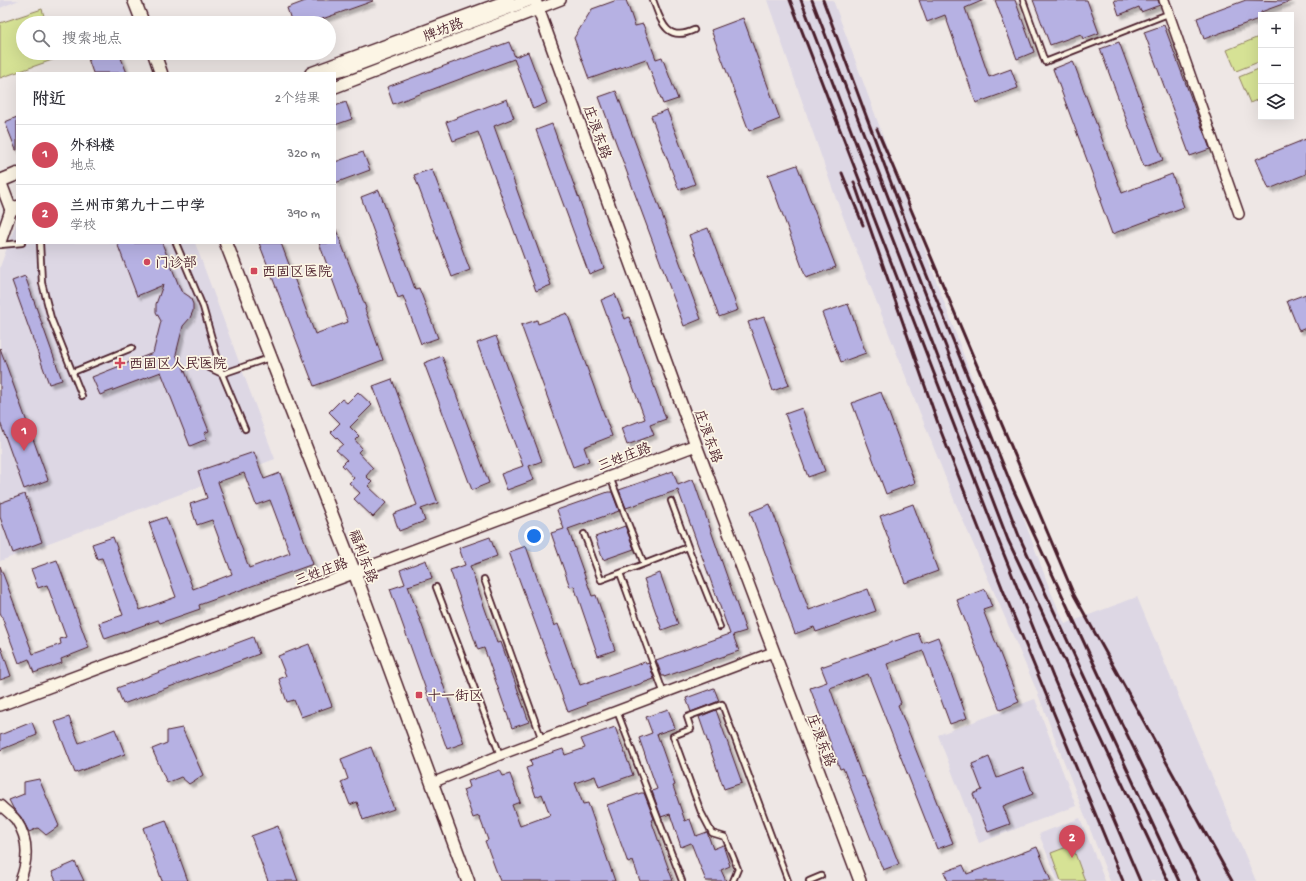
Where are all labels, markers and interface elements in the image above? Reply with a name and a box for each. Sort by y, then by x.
map controls [1258,12,1294,120]
button: + [1258,12,1294,48]
street label: 牌坊路 [421,15,467,47]
search box [16,16,336,60]
icon: search [30,27,52,49]
text: 搜索地点 [62,31,122,49]
button: − [1258,48,1294,84]
button: layers [1258,84,1294,120]
text: 附近 [32,91,66,111]
text: 2个结果 [275,92,320,107]
street label: 庄浪东路 [578,103,614,162]
text: 外科楼 [70,138,115,156]
text: 1 [42,147,48,162]
text: 320 m [287,147,320,162]
text: 地点 [70,159,96,174]
text: 兰州市第九十二中学 [70,198,205,216]
text: 2 [42,207,48,222]
text: 390 m [287,207,320,222]
text: 学校 [70,219,96,234]
place label: 门诊部 [155,255,197,273]
marker: 门诊部 [142,257,152,267]
place label: 西固区医院 [262,264,332,282]
marker: 西固区医院 [249,266,259,276]
place label: 西固区人民医院 [129,356,227,374]
marker: 西固区人民医院 [114,357,126,369]
street label: 庄浪东路 [689,407,725,466]
pin: 1 [11,418,37,451]
street label: 三姓庄路 [595,439,654,476]
your location [524,526,544,546]
street label: 福利东路 [344,527,381,586]
street label: 三姓庄路 [292,555,351,591]
place label: 十一街区 [427,688,483,706]
marker: 十一街区 [414,690,424,700]
street label: 庄浪东路 [802,711,839,770]
pin: 2 [1059,825,1085,858]

